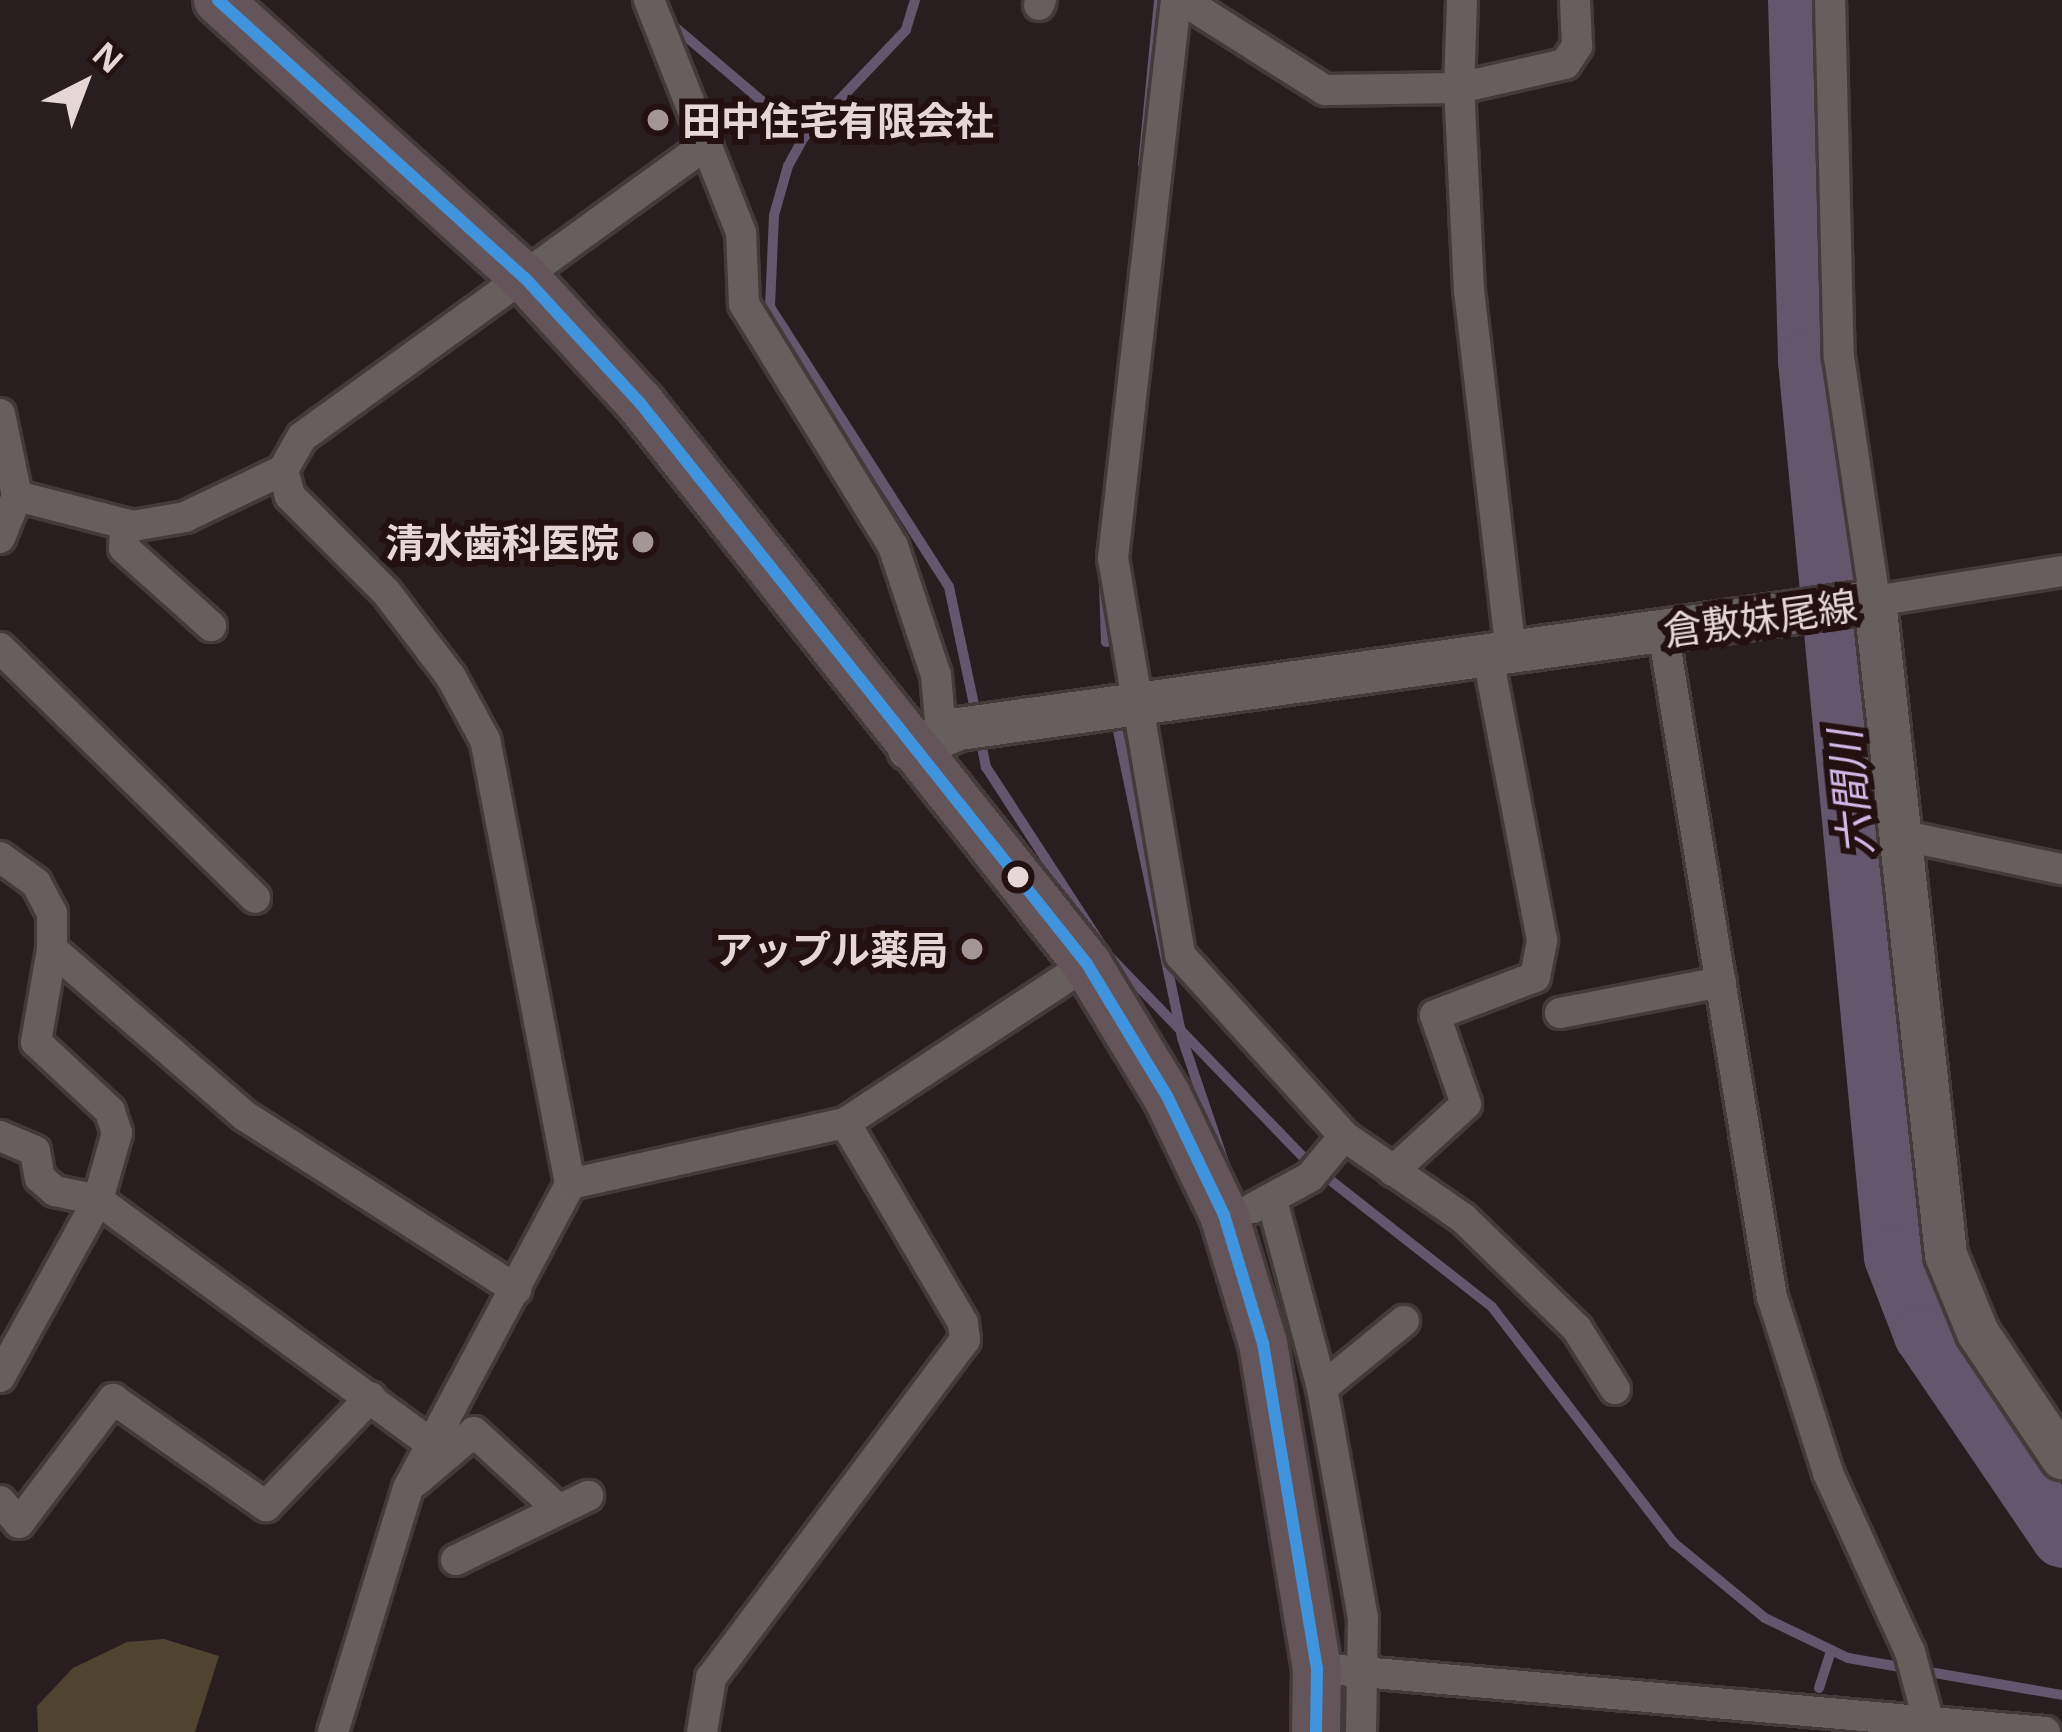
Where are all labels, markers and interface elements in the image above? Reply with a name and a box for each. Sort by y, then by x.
north arrow [24,24,144,144]
text: N [83,31,133,83]
place label: 田中住宅有限会社 [682,97,994,143]
marker: 田中住宅有限会社 [645,107,671,133]
place label: 清水歯科医院 [385,519,619,565]
marker: 清水歯科医院 [630,529,656,555]
street label: 倉敷妹尾線 [1660,581,1860,655]
water label: 六間川 [1818,728,1882,858]
unlabelled marker [1007,866,1029,888]
place label: アップル薬局 [714,926,948,972]
marker: アップル薬局 [959,936,985,962]

